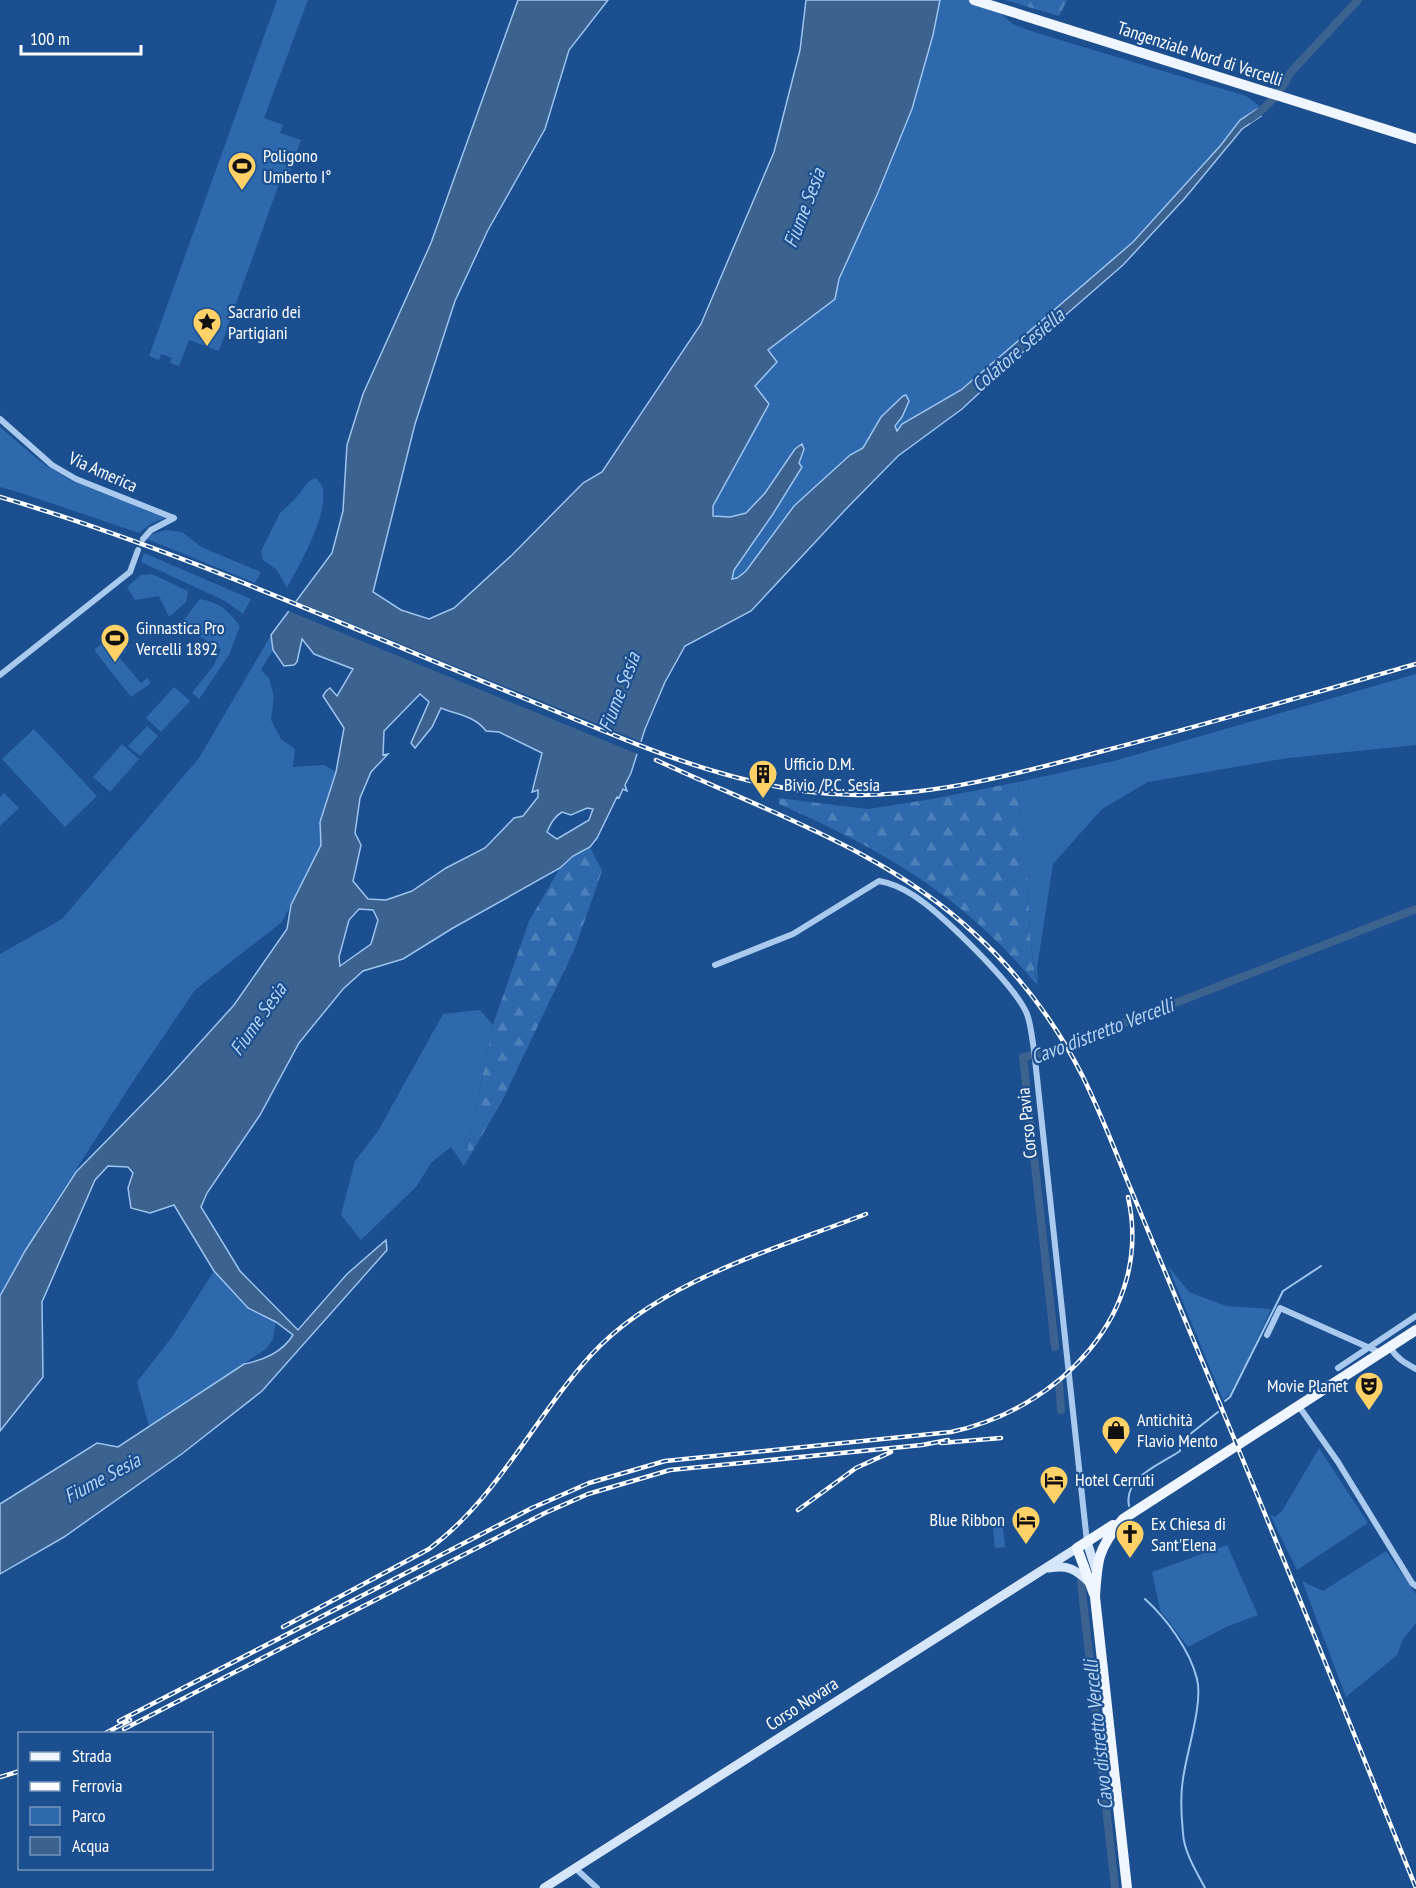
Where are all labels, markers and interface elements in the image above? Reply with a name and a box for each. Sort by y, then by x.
street label: Tangenziale Nord di Vercelli [1115,16,1286,91]
scale bar [21,18,141,56]
text: 100 m [30,27,70,50]
place label: Poligono Umberto I° [263,144,331,188]
sports icon: Poligono Umberto I° [226,150,258,192]
water label: Fiume Sesia [777,164,831,251]
place label: Sacrario dei Partigiani [228,300,301,344]
water label: Colatore Sesiella [966,302,1071,398]
place icon: Sacrario dei Partigiani [191,306,223,348]
street label: Via America [64,446,141,497]
place label: Ginnastica Pro Vercelli 1892 [135,616,225,660]
sports icon: Ginnastica Pro Vercelli 1892 [99,622,131,664]
water label: Fiume Sesia [592,648,646,735]
place label: Ufficio D.M. Bivio /P.C. Sesia [784,752,880,796]
building icon: Ufficio D.M. Bivio /P.C. Sesia [747,758,779,800]
water label: Fiume Sesia [224,977,293,1060]
water label: Cavo distretto Vercelli [1027,991,1179,1070]
street label: Corso Pavia [1011,1087,1042,1160]
theatre icon: Movie Planet [1353,1370,1385,1412]
place label: Movie Planet [1267,1374,1348,1397]
place label: Antichità Flavio Mento [1137,1408,1218,1452]
shop icon: Antichità Flavio Mento [1100,1414,1132,1456]
water label: Fiume Sesia [59,1447,145,1509]
hotel icon: Hotel Cerruti [1038,1464,1070,1506]
place label: Hotel Cerruti [1075,1468,1154,1491]
hotel icon: Blue Ribbon [1010,1504,1042,1546]
place label: Blue Ribbon [929,1508,1005,1531]
place label: Ex Chiesa di Sant'Elena [1151,1512,1226,1556]
church icon: Ex Chiesa di Sant'Elena [1114,1518,1146,1560]
water label: Cavo distretto Vercelli [1077,1656,1119,1811]
street label: Corso Novara [761,1672,842,1735]
legend [18,1732,213,1870]
text: Strada [72,1744,112,1767]
text: Ferrovia [72,1774,122,1797]
text: Parco [72,1804,106,1827]
text: Acqua [72,1834,109,1857]

